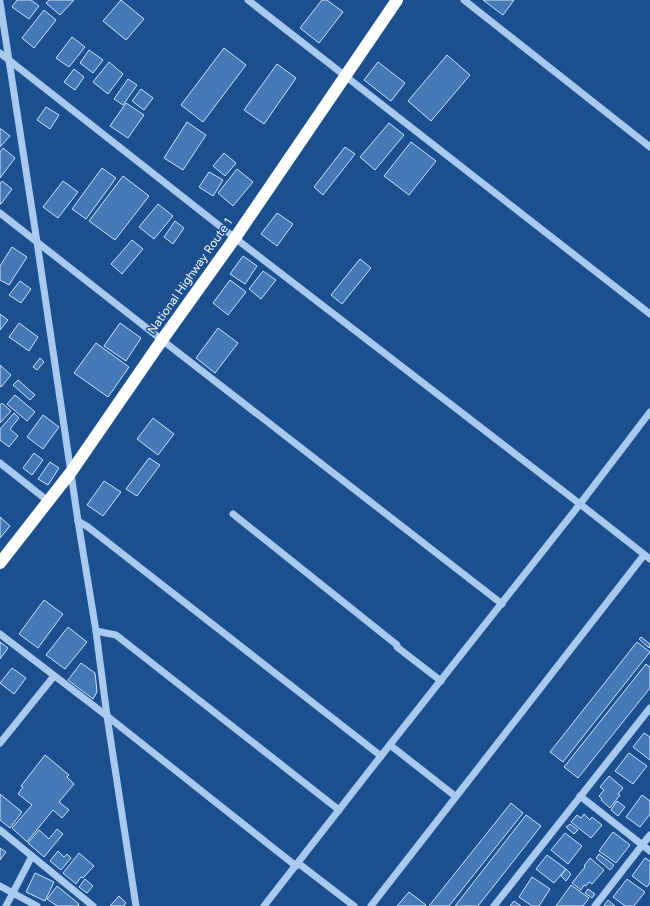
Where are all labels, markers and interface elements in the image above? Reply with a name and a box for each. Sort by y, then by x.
street label: National Highway Route 1 [145,215,235,337]

